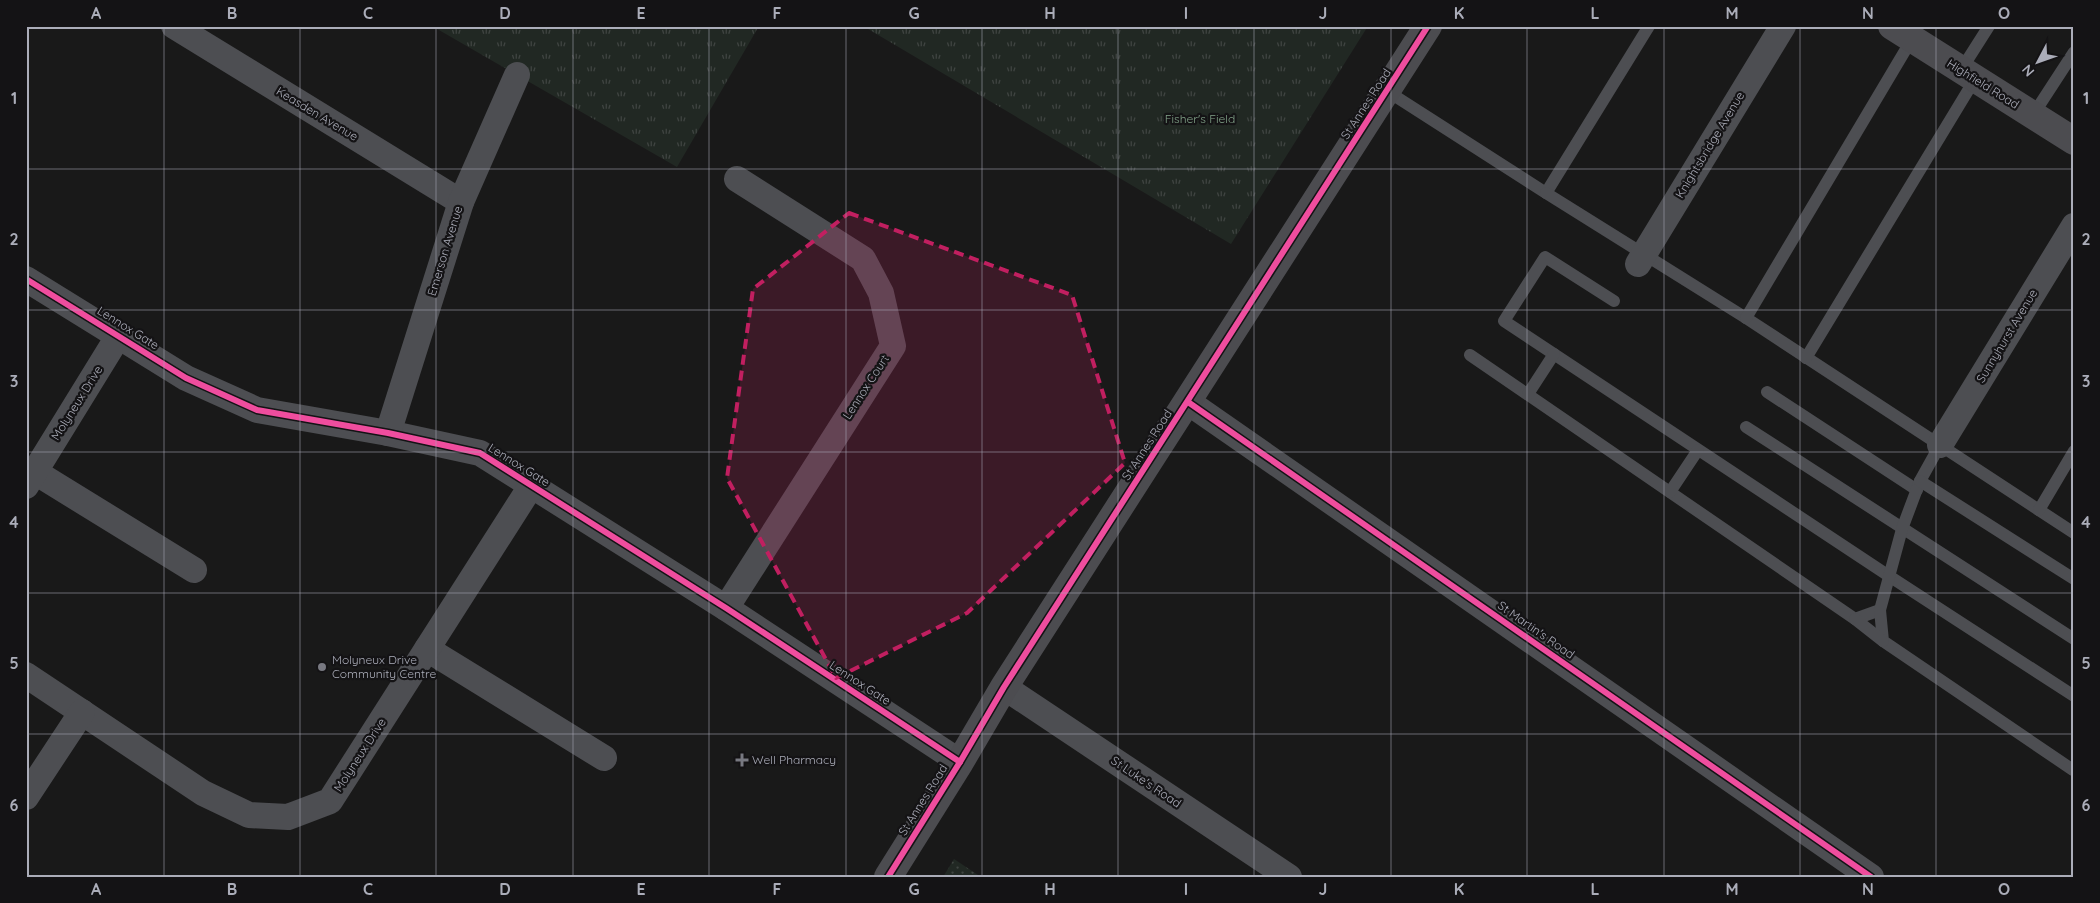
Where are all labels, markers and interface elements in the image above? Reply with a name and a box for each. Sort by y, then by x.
text: A [91,3,102,23]
text: B [227,3,237,23]
text: C [363,3,373,23]
text: D [499,3,511,23]
text: E [636,3,646,23]
text: F [773,3,782,23]
text: G [908,3,920,23]
text: H [1044,3,1056,23]
text: I [1184,3,1188,23]
text: J [1319,3,1327,23]
text: K [1454,3,1464,23]
text: L [1591,3,1600,23]
text: M [1725,3,1739,23]
text: N [1862,3,1874,23]
text: O [1998,3,2010,23]
north arrow [2012,38,2062,88]
street label: Highfield Road [1944,55,2022,112]
text: N [2018,61,2038,80]
street label: St Annes Road [1337,66,1394,142]
street label: Keasden Avenue [274,83,361,144]
text: 1 [11,88,17,108]
street label: Knightsbridge Avenue [1672,88,1747,201]
text: 1 [2083,88,2089,108]
park label: Fisher's Field [1165,111,1235,126]
street label: Emerson Avenue [424,204,465,298]
text: 2 [9,229,19,249]
text: 2 [2081,229,2091,249]
street label: Sunnyhurst Avenue [1973,286,2041,385]
street label: Lennox Gate [95,303,162,353]
street label: Lennox Court [839,352,892,422]
street label: Molyneux Drive [48,363,106,443]
text: 3 [10,371,18,391]
text: 3 [2082,371,2090,391]
street label: St Annes Road [1118,407,1175,483]
street label: Lennox Gate [486,440,553,490]
text: 4 [9,512,19,532]
text: 4 [2081,512,2091,532]
street label: St Martin's Road [1495,598,1578,662]
place label: Molyneux Drive Community Centre [332,652,436,681]
text: 5 [9,653,19,673]
text: 5 [2081,653,2091,673]
street label: Lennox Gate [827,657,894,708]
marker: Molyneux Drive Community Centre [316,661,328,673]
street label: Molyneux Drive [330,715,389,794]
place label: Well Pharmacy [752,752,836,767]
street label: St Luke's Road [1108,753,1184,811]
marker: Well Pharmacy [736,754,748,766]
street label: St Annes Road [895,761,950,838]
text: 6 [10,795,19,815]
text: 6 [2082,795,2091,815]
text: A [91,879,102,899]
text: B [227,879,237,899]
text: C [363,879,373,899]
text: D [499,879,511,899]
text: E [636,879,646,899]
text: F [773,879,782,899]
text: G [908,879,920,899]
text: H [1044,879,1056,899]
text: I [1184,879,1188,899]
text: J [1319,879,1327,899]
text: K [1454,879,1464,899]
text: L [1591,879,1600,899]
text: M [1725,879,1739,899]
text: N [1862,879,1874,899]
text: O [1998,879,2010,899]

